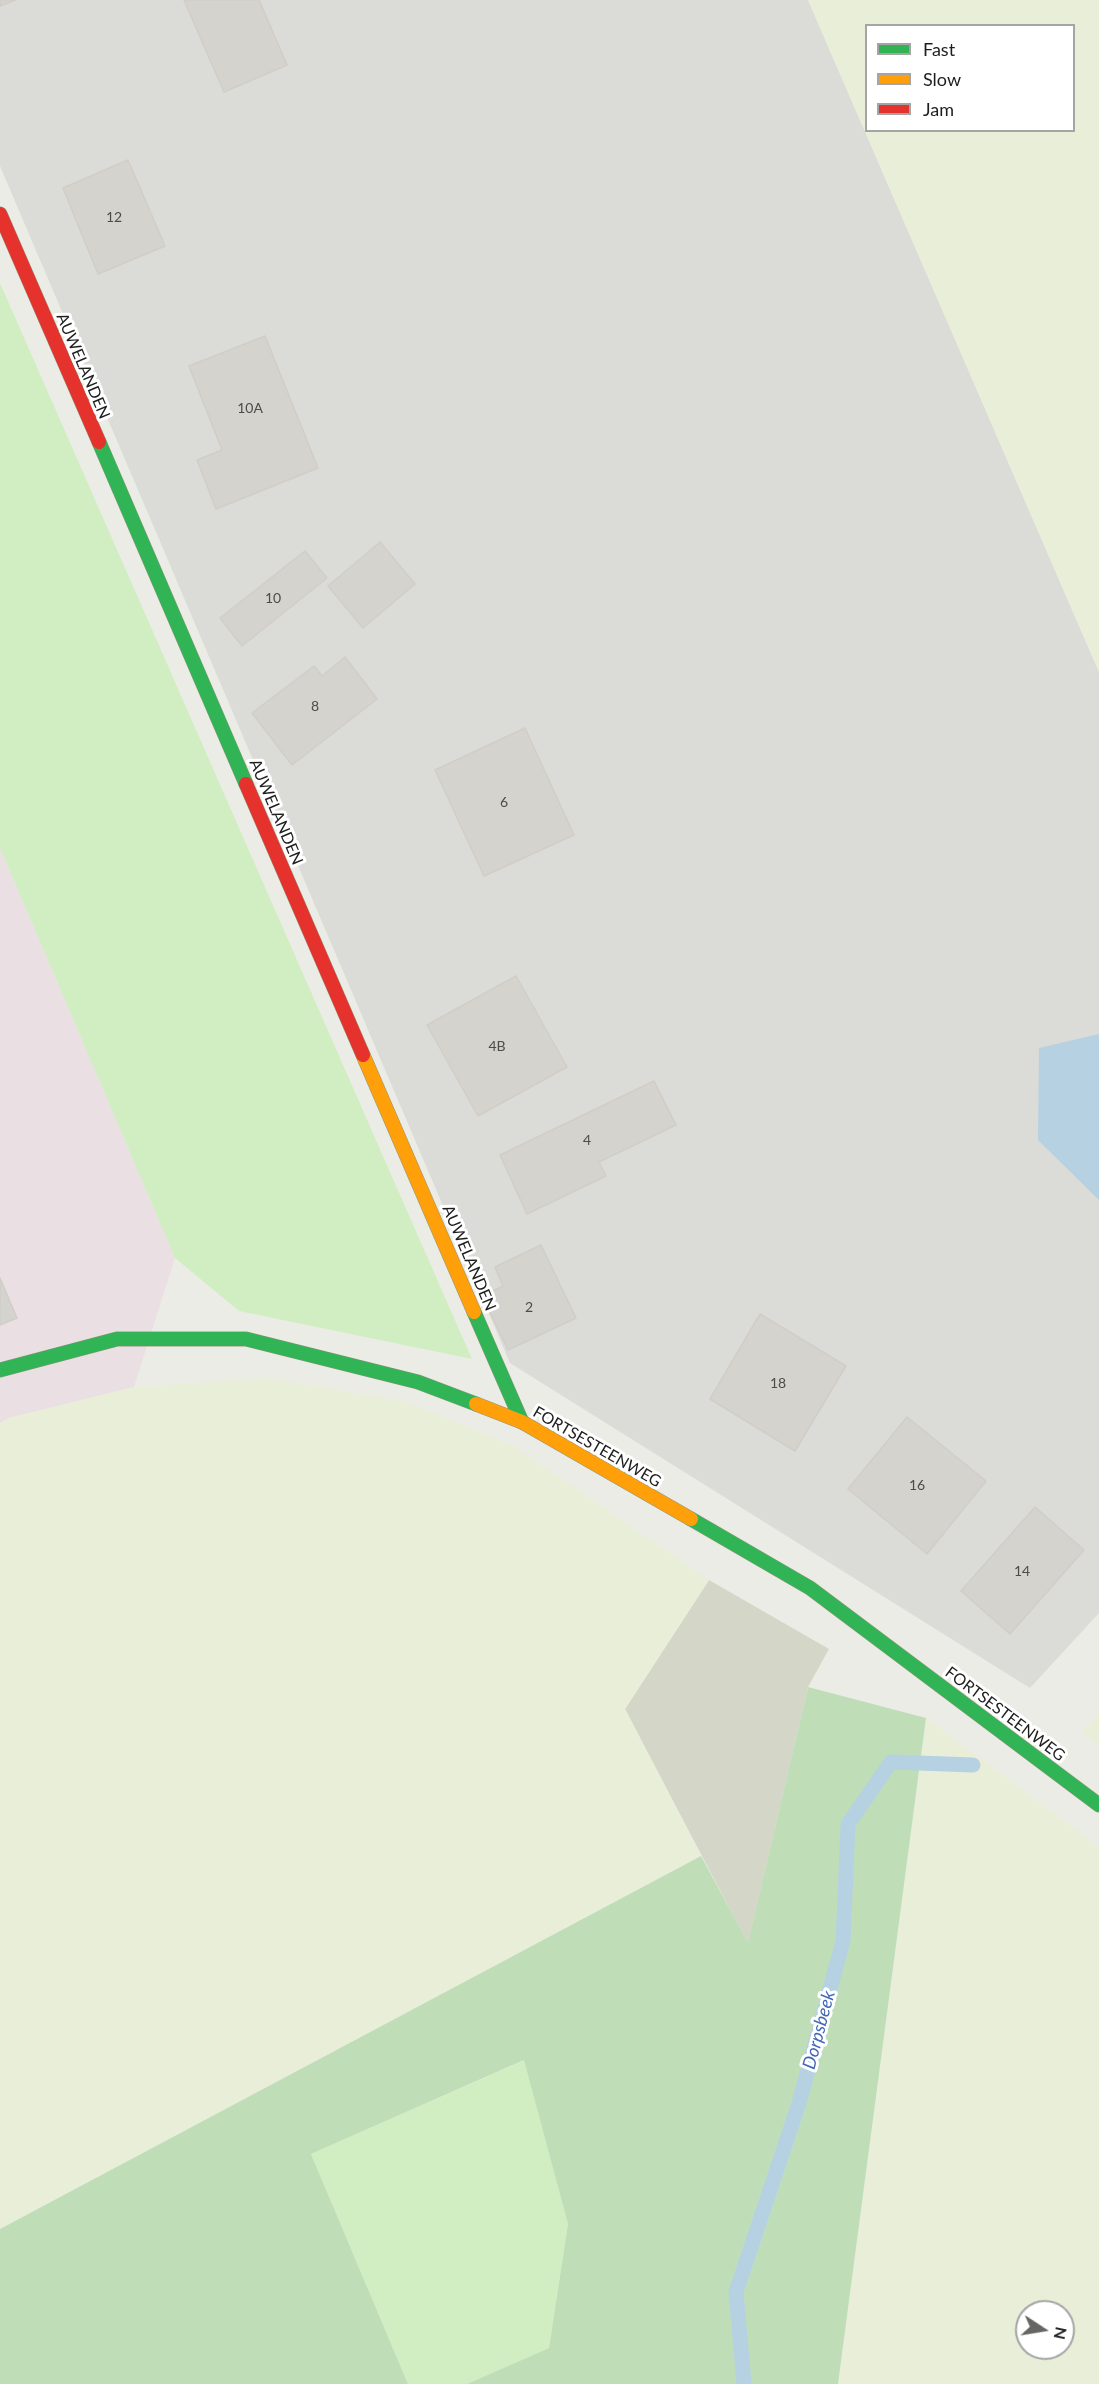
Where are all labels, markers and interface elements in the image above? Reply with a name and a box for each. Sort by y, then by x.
legend [865,24,1075,132]
text: Fast [923,38,955,60]
text: Slow [923,68,961,90]
text: Jam [923,98,954,120]
house number: 12 [106,209,122,225]
street label: AUWELANDEN [52,310,114,422]
house number: 10A [237,400,263,416]
house number: 10 [265,590,281,606]
house number: 8 [311,698,319,714]
street label: AUWELANDEN [245,756,307,868]
house number: 6 [500,794,508,810]
house number: 4B [488,1038,506,1054]
house number: 4 [583,1132,591,1148]
street label: AUWELANDEN [438,1202,500,1314]
house number: 2 [525,1299,533,1315]
house number: 18 [770,1375,786,1391]
street label: FORTSESTEENWEG [530,1402,664,1492]
house number: 16 [909,1477,925,1493]
house number: 14 [1014,1563,1030,1579]
street label: FORTSESTEENWEG [941,1663,1069,1765]
water label: Dorpsbeek [798,1989,840,2071]
north arrow [1015,2300,1075,2360]
text: N [1051,2325,1072,2341]

